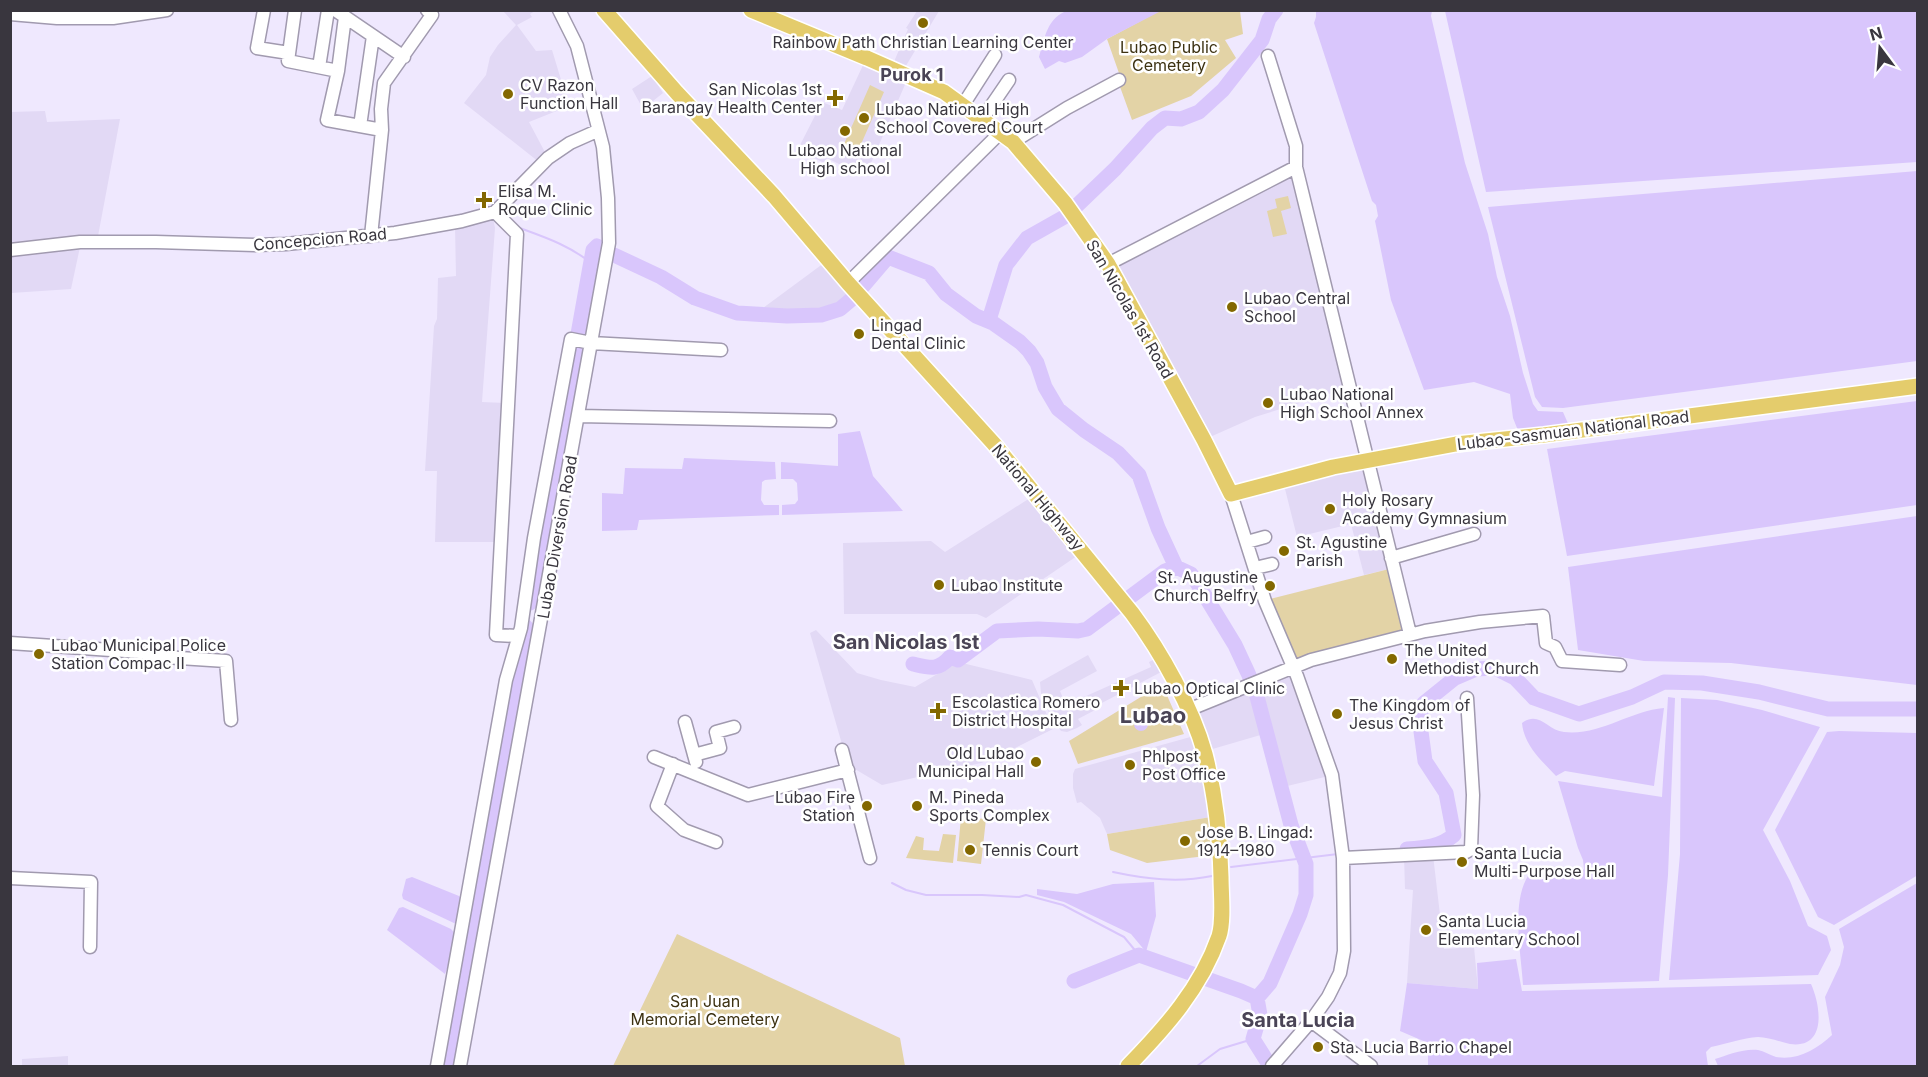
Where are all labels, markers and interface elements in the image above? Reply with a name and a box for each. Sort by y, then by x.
marker: Rainbow Path Christian Learning Center [916,16,930,30]
north arrow [1850,18,1910,78]
text: N [1867,22,1884,45]
place label: Rainbow Path Christian Learning Center [772,32,1074,52]
park label: Lubao Public Cemetery [1120,37,1218,75]
district label: Purok 1 [880,64,944,85]
place label: CV Razon Function Hall [520,75,618,113]
place label: San Nicolas 1st Barangay Health Center [641,79,822,117]
marker: CV Razon Function Hall [501,87,515,101]
marker: San Nicolas 1st Barangay Health Center [826,89,844,107]
place label: Lubao National High School Covered Court [876,99,1043,137]
marker: Lubao National High School Covered Court [857,111,871,125]
marker: Lubao National High school [838,124,852,138]
place label: Lubao National High school [788,140,902,178]
place label: Elisa M. Roque Clinic [498,181,593,219]
marker: Elisa M. Roque Clinic [475,191,493,209]
street label: Concepcion Road [252,223,388,255]
street label: San Nicolas 1st Road [1082,236,1178,382]
place label: Lubao Central School [1244,288,1350,326]
marker: Lubao Central School [1225,300,1239,314]
place label: Lingad Dental Clinic [871,315,966,353]
marker: Lingad Dental Clinic [852,327,866,341]
place label: Lubao National High School Annex [1280,384,1424,422]
marker: Lubao National High School Annex [1261,396,1275,410]
street label: Lubao-Sasmuan National Road [1456,406,1690,454]
street label: National Highway [988,440,1088,554]
street label: Lubao Diversion Road [533,454,581,620]
place label: Holy Rosary Academy Gymnasium [1342,490,1507,528]
marker: Holy Rosary Academy Gymnasium [1323,502,1337,516]
place label: St. Agustine Parish [1296,532,1387,570]
marker: St. Agustine Parish [1277,544,1291,558]
place label: St. Augustine Church Belfry [1154,567,1258,605]
place label: Lubao Institute [951,575,1063,595]
marker: Lubao Institute [932,578,946,592]
marker: St. Augustine Church Belfry [1263,579,1277,593]
district label: San Nicolas 1st [833,630,979,654]
place label: Lubao Municipal Police Station Compac II [51,635,226,673]
place label: The United Methodist Church [1404,640,1539,678]
marker: Lubao Municipal Police Station Compac II [32,647,46,661]
marker: The United Methodist Church [1385,652,1399,666]
place label: Lubao Optical Clinic [1134,678,1285,698]
marker: Lubao Optical Clinic [1112,679,1130,697]
place label: Escolastica Romero District Hospital [952,692,1100,730]
place label: The Kingdom of Jesus Christ [1349,695,1470,733]
marker: Escolastica Romero District Hospital [929,702,947,720]
district label: Lubao [1120,702,1186,728]
marker: The Kingdom of Jesus Christ [1330,707,1344,721]
place label: Old Lubao Municipal Hall [918,743,1024,781]
place label: Phlpost Post Office [1142,746,1226,784]
marker: Old Lubao Municipal Hall [1029,755,1043,769]
marker: Phlpost Post Office [1123,758,1137,772]
place label: Lubao Fire Station [775,787,855,825]
place label: M. Pineda Sports Complex [929,787,1050,825]
marker: Lubao Fire Station [860,799,874,813]
marker: M. Pineda Sports Complex [910,799,924,813]
place label: Jose B. Lingad: 1914–1980 [1197,822,1313,860]
marker: Jose B. Lingad: 1914–1980 [1178,834,1192,848]
place label: Tennis Court [982,840,1078,860]
marker: Tennis Court [963,843,977,857]
place label: Santa Lucia Multi-Purpose Hall [1474,843,1615,881]
marker: Santa Lucia Multi-Purpose Hall [1455,855,1469,869]
place label: Santa Lucia Elementary School [1438,911,1580,949]
marker: Santa Lucia Elementary School [1419,923,1433,937]
park label: San Juan Memorial Cemetery [631,991,779,1029]
district label: Santa Lucia [1241,1008,1355,1032]
place label: Sta. Lucia Barrio Chapel [1330,1037,1512,1057]
marker: Sta. Lucia Barrio Chapel [1311,1040,1325,1054]

